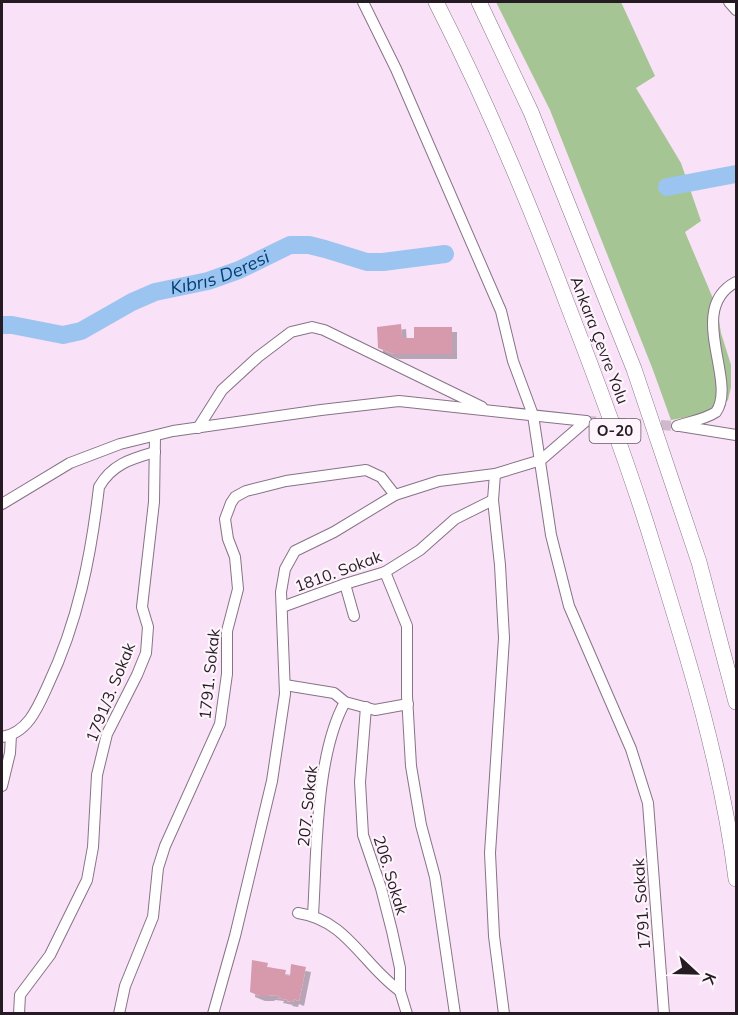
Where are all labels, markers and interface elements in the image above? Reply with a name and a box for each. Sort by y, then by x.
water label: Kıbrıs Deresi [168,245,274,300]
street label: Ankara Çevre Yolu [566,273,634,407]
road number: O-20 [590,419,640,443]
street label: 1810. Sokak [292,546,385,596]
street label: 1791. Sokak [194,627,224,720]
street label: 1791/3. Sokak [81,639,139,745]
street label: 207. Sokak [293,764,321,848]
street label: 206. Sokak [369,833,413,918]
street label: 1791. Sokak [628,857,654,950]
north arrow [666,943,726,1003]
text: K [698,970,721,989]

